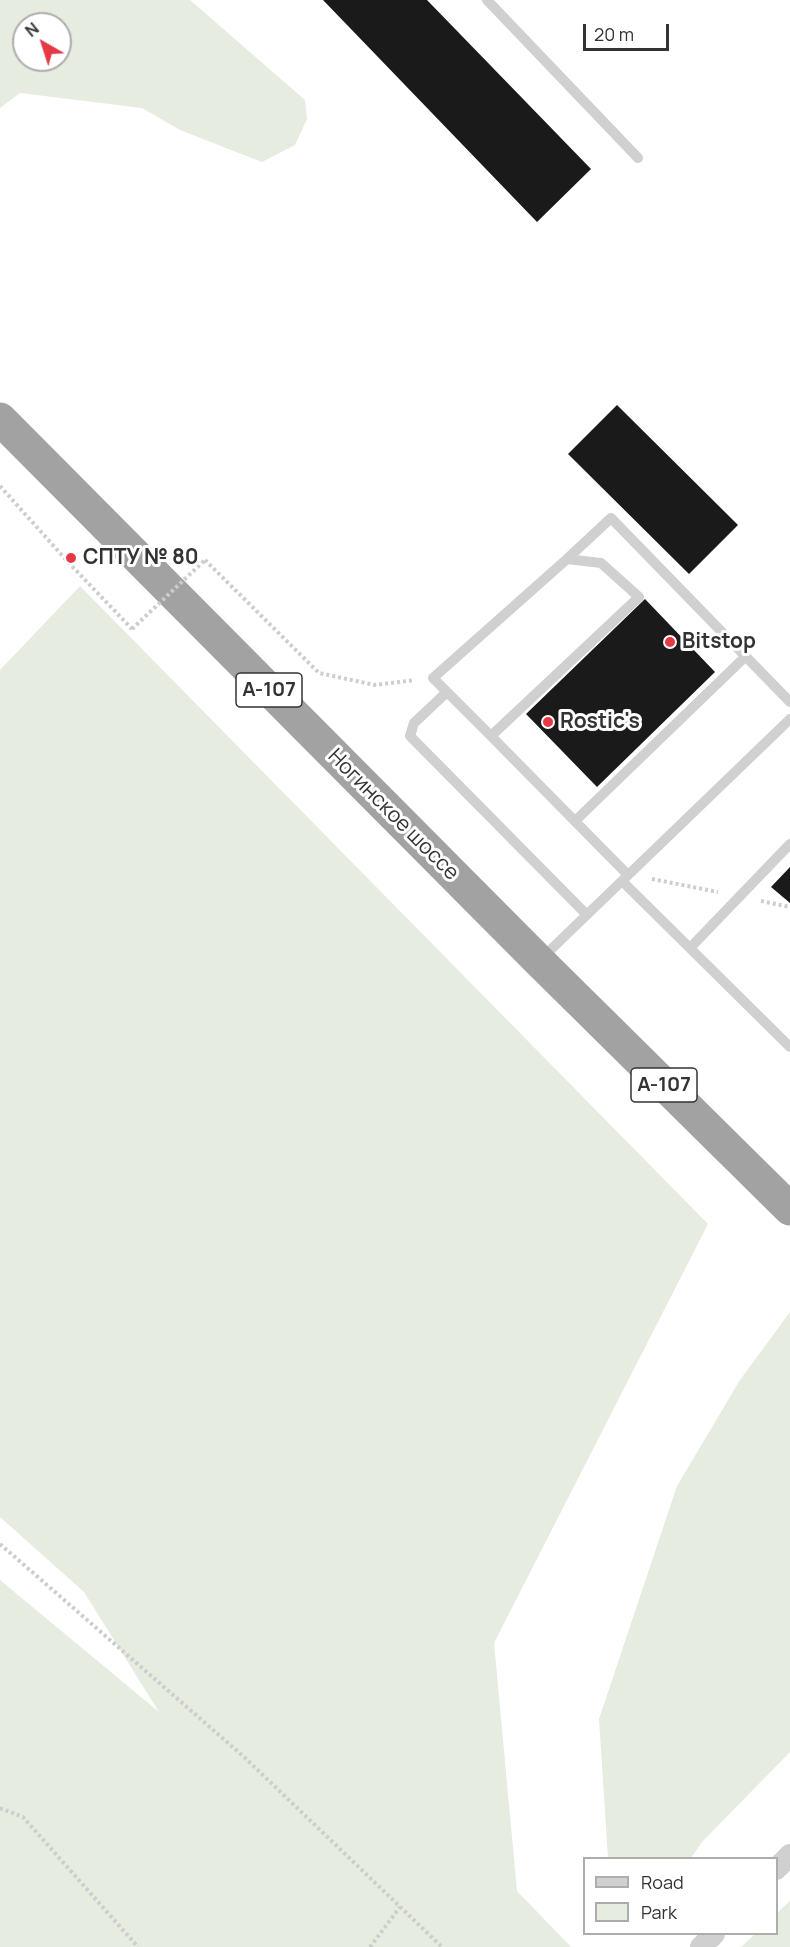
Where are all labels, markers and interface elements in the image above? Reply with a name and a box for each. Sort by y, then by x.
north arrow [12,12,72,72]
scale bar [586,12,672,50]
text: N [21,17,43,42]
text: 20 m [594,22,634,46]
place label: СПТУ № 80 [83,545,199,571]
marker: СПТУ № 80 [64,551,78,565]
place label: Bitstop [682,629,756,655]
marker: Bitstop [663,635,677,649]
road number: А-107 [236,673,302,707]
place label: Rostic's [560,709,640,735]
marker: Rostic's [541,715,555,729]
street label: Ногинское шоссе [322,744,464,886]
road number: А-107 [631,1068,697,1102]
legend [583,1857,778,1935]
text: Road [641,1870,684,1894]
text: Park [641,1900,677,1924]

